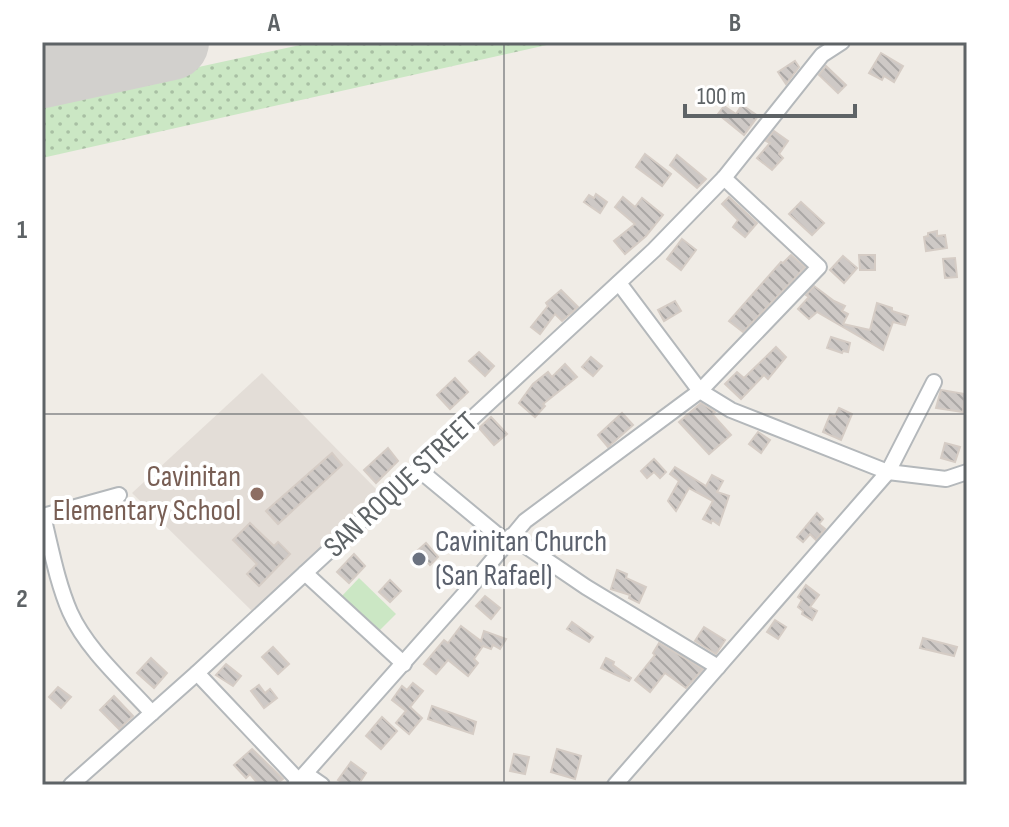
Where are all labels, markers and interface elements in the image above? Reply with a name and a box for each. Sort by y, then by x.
text: A [267,8,281,39]
text: B [729,8,741,39]
scale bar [685,68,855,118]
text: 100 m [697,82,746,111]
text: 1 [17,215,27,246]
street label: SAN ROQUE STREET [317,405,485,565]
place label: Cavinitan Elementary School [53,459,241,529]
marker: Cavinitan Elementary School [248,485,266,503]
place label: Cavinitan Church (San Rafael) [435,524,607,594]
marker: Cavinitan Church (San Rafael) [410,550,428,568]
text: 2 [16,584,28,615]

